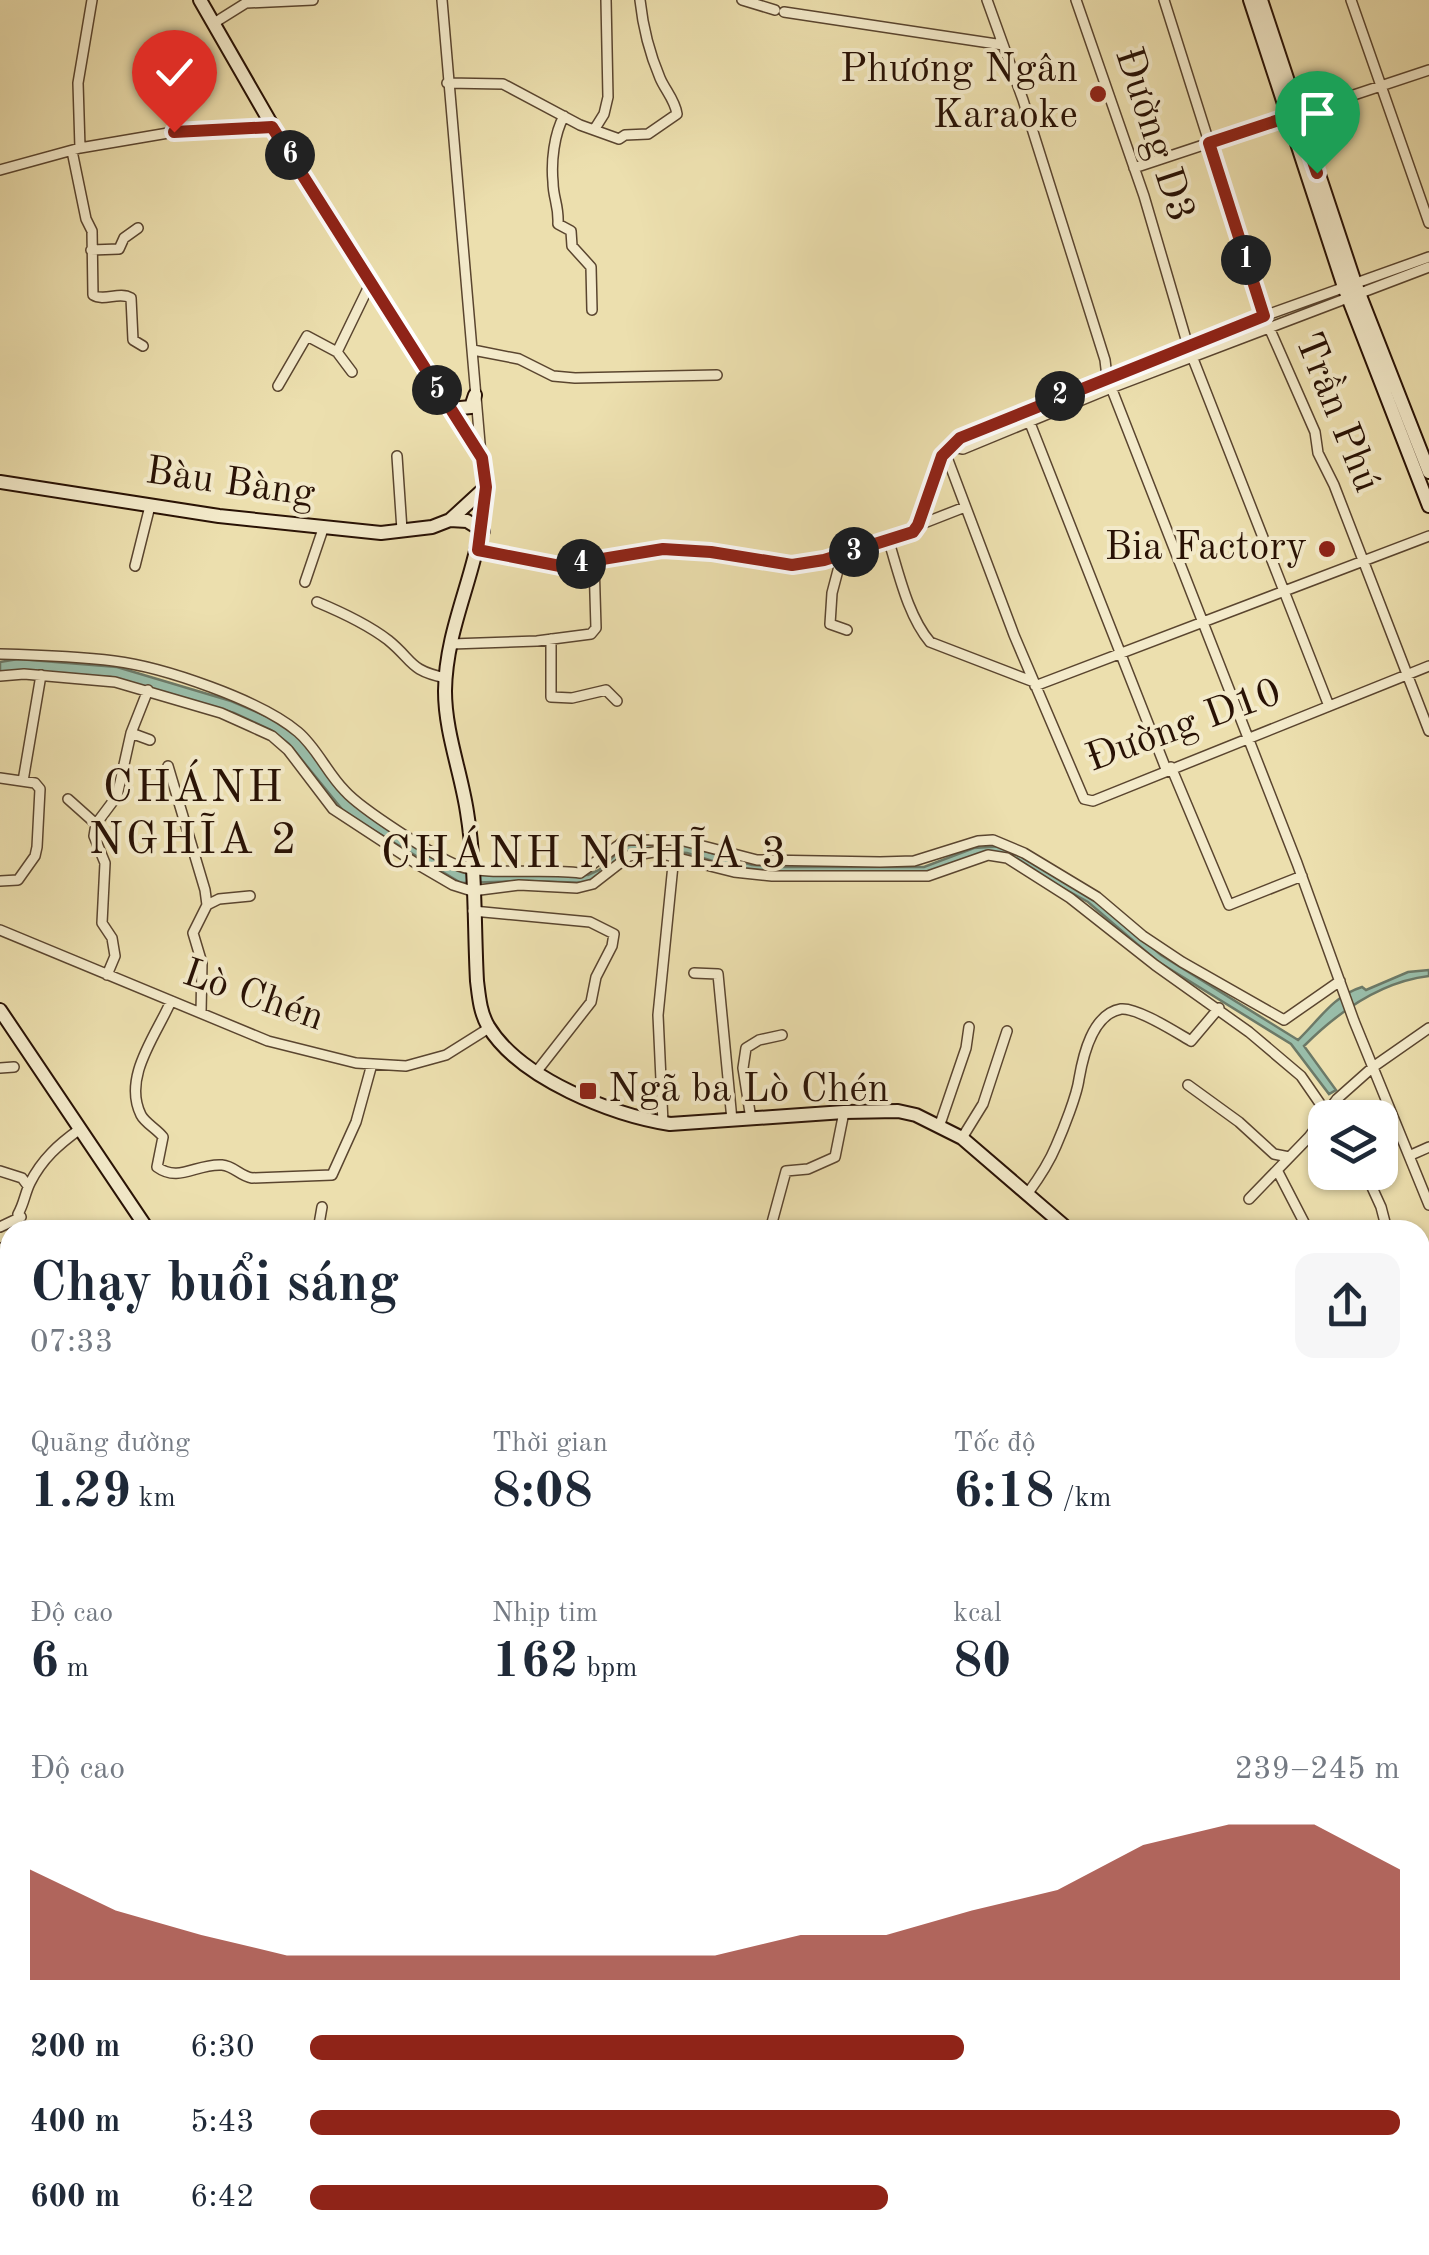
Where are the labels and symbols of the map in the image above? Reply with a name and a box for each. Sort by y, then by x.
pin [132,30,217,133]
street label: Đường D3 [1106,43,1200,227]
place label: Phương Ngân Karaoke [840,51,1078,137]
pin [1275,71,1360,174]
marker: Phương Ngân Karaoke [1087,83,1109,105]
pin: 6 [265,130,315,180]
pin: 1 [1221,235,1271,285]
street label: Trần Phú [1286,326,1391,498]
pin: 5 [412,365,462,415]
pin: 2 [1035,371,1085,421]
street label: Bàu Bàng [143,452,318,516]
pin: 3 [829,527,879,577]
place label: Bia Factory [1105,529,1307,569]
marker: Bia Factory [1316,538,1338,560]
pin: 4 [556,539,606,589]
street label: Đường D10 [1081,673,1287,781]
district label: CHÁNH NGHĨA 2 [89,759,299,864]
district label: CHÁNH NGHĨA 3 [381,825,789,878]
street label: Lò Chén [177,954,329,1040]
place label: Ngã ba Lò Chén [608,1071,889,1111]
marker: Ngã ba Lò Chén [577,1080,599,1102]

